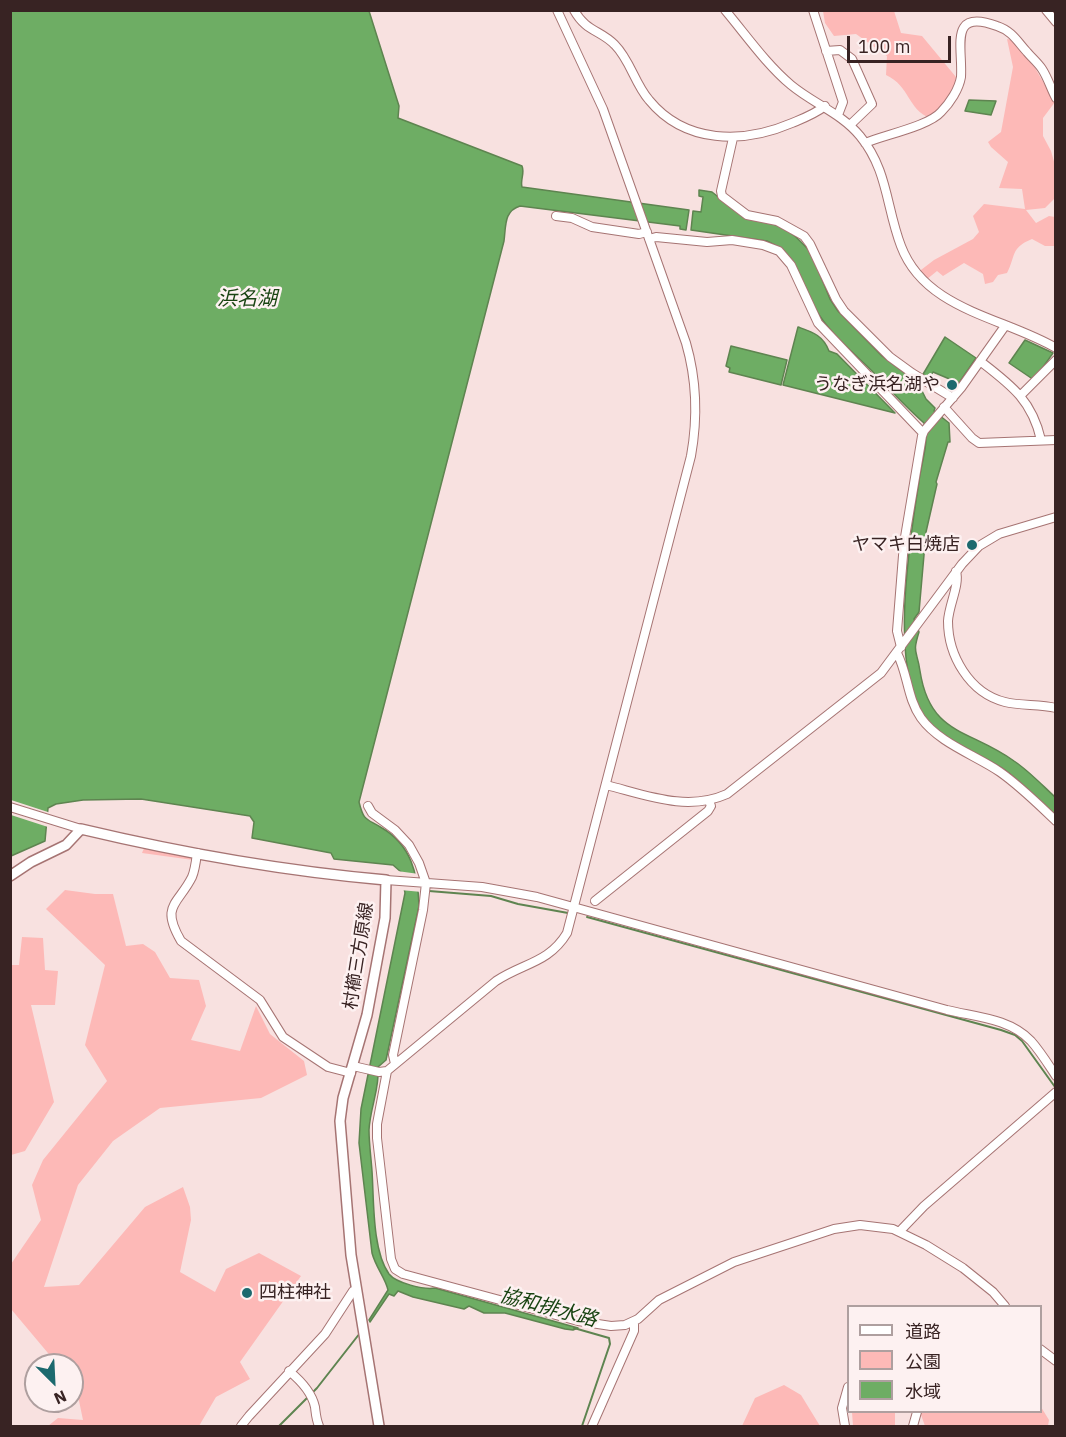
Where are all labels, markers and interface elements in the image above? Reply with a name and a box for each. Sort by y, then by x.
scale bar [850,24,954,62]
text: 100 m [858,35,910,58]
water label: 浜名湖 [217,287,277,311]
place label: うなぎ浜名湖や [814,374,940,396]
marker: うなぎ浜名湖や [945,378,959,392]
place label: ヤマキ白焼店 [852,534,960,556]
marker: ヤマキ白焼店 [965,538,979,552]
street label: 村櫛三方原線 [340,901,378,1011]
place label: 四柱神社 [259,1282,331,1304]
water label: 協和排水路 [497,1283,599,1333]
marker: 四柱神社 [240,1286,254,1300]
legend [847,1305,1042,1413]
text: 道路 [905,1320,941,1343]
text: 公園 [905,1350,941,1373]
north arrow [24,1353,84,1413]
text: 水域 [905,1380,941,1403]
text: N [51,1386,70,1409]

